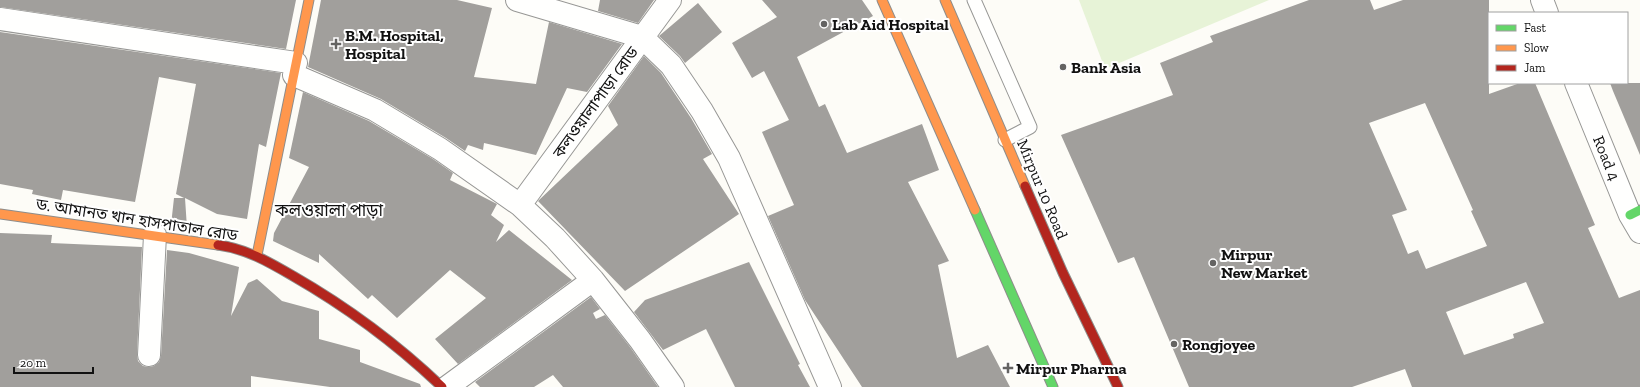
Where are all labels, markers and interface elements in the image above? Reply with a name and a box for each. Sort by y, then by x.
legend [1488,12,1628,84]
place label: Lab Aid Hospital [832,15,949,34]
marker: Lab Aid Hospital [819,19,829,29]
text: Fast [1524,21,1547,35]
place label: B.M. Hospital, Hospital [345,26,444,63]
marker: B.M. Hospital, Hospital [330,38,342,50]
text: Slow [1524,41,1550,55]
street label: কলওয়ালাপাড়া রোড [548,43,642,162]
place label: Bank Asia [1071,58,1141,77]
text: Jam [1524,61,1546,75]
marker: Bank Asia [1058,62,1068,72]
street label: Road 4 [1589,133,1624,184]
street label: Mirpur 10 Road [1013,136,1072,242]
street label: ড. আমানত খান হাসপাতাল রোড [34,194,240,245]
district label: কলওয়ালা পাড়া [274,200,383,220]
place label: Mirpur New Market [1221,245,1308,282]
marker: Mirpur New Market [1208,258,1218,268]
place label: Rongjoyee [1182,335,1255,354]
marker: Rongjoyee [1169,339,1179,349]
scale bar [14,349,93,375]
text: 20 m [20,356,47,370]
place label: Mirpur Pharma [1016,359,1127,378]
marker: Mirpur Pharma [1003,363,1013,373]

